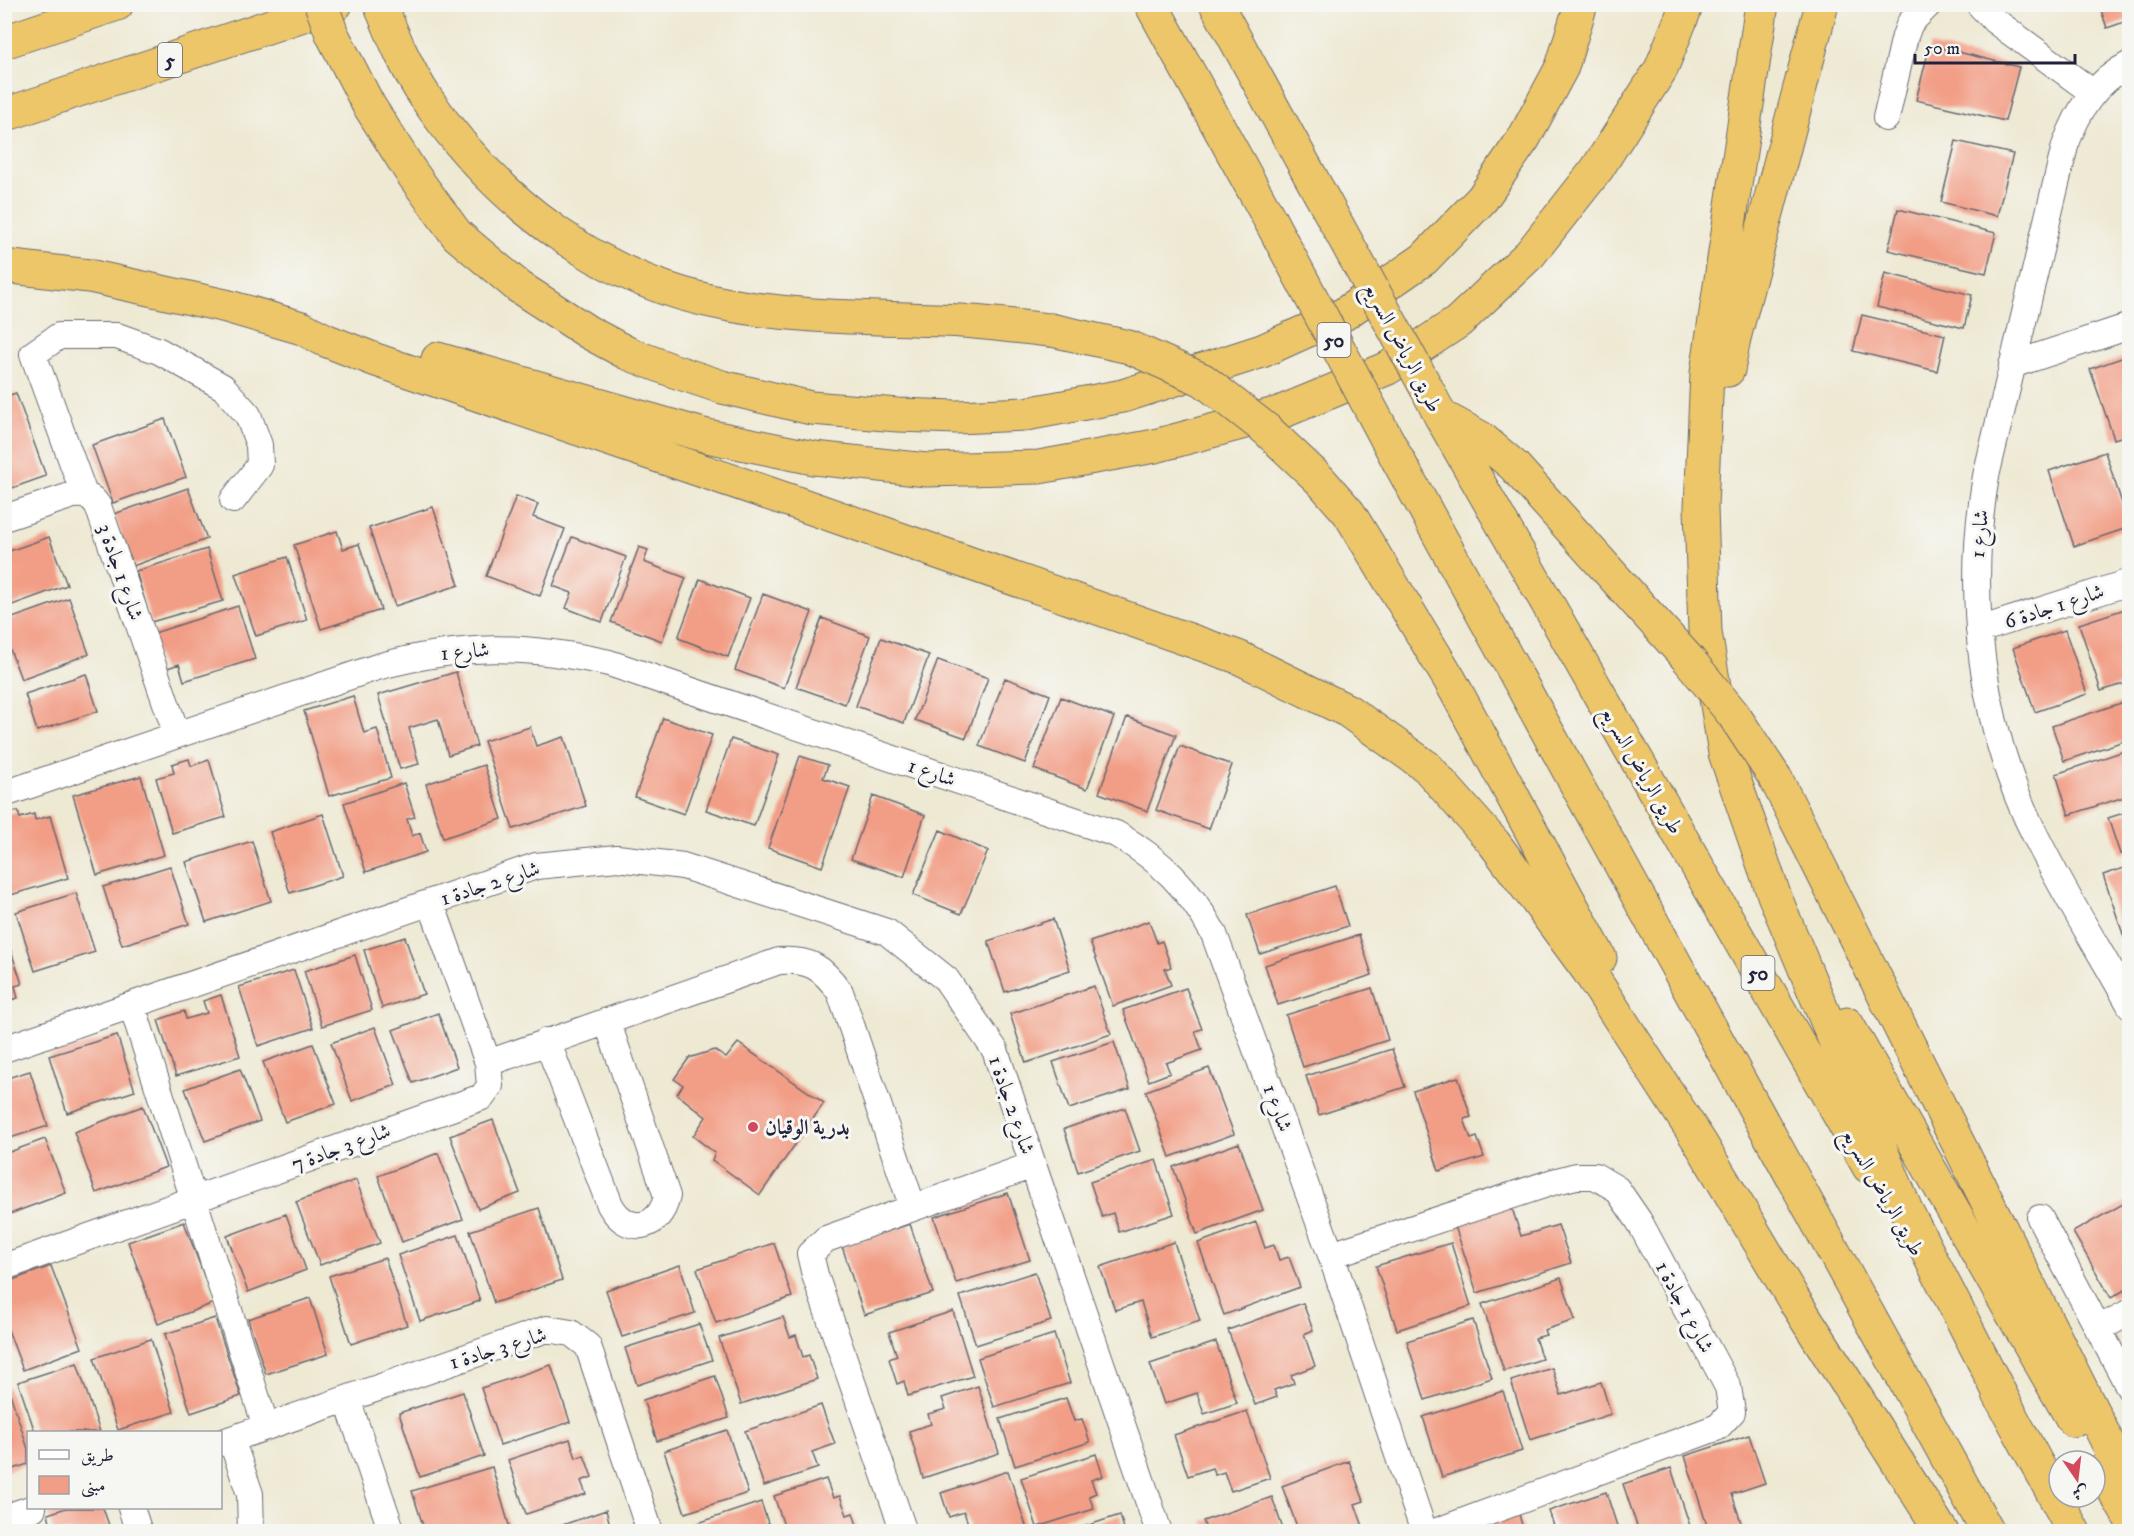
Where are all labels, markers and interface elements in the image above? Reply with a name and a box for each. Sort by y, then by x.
scale bar [1915,27,2076,65]
text: 50 m [1924,38,1960,60]
road number: 5 [158,43,182,77]
street label: طريق الرياض السريع [1352,278,1447,420]
road number: 50 [1318,323,1350,357]
street label: شارع 1 [1965,509,1999,560]
street label: شارع 1 جادة 3 [88,521,149,625]
street label: شارع 1 جادة 6 [2001,579,2109,639]
street label: شارع 1 [440,637,491,671]
street label: طريق الرياض السريع [1589,702,1688,842]
street label: شارع 1 [903,753,959,797]
street label: شارع 2 جادة 1 [437,856,544,916]
road number: 50 [1742,956,1774,990]
street label: شارع 2 جادة 1 [978,1053,1040,1159]
street label: شارع 1 [1253,1081,1298,1137]
place label: بدرية الوقيان [765,1115,850,1141]
street label: شارع 3 جادة 7 [288,1118,396,1182]
marker: بدرية الوقيان [746,1120,760,1134]
street label: طريق الرياض السريع [1830,1124,1929,1264]
street label: شارع 1 جادة 1 [1646,1257,1719,1360]
street label: شارع 3 جادة 1 [447,1322,551,1380]
legend [27,1431,222,1509]
text: طريق [81,1445,114,1467]
north arrow [2047,1449,2107,1509]
text: مبنى [81,1475,106,1498]
text: ش [2070,1481,2091,1504]

